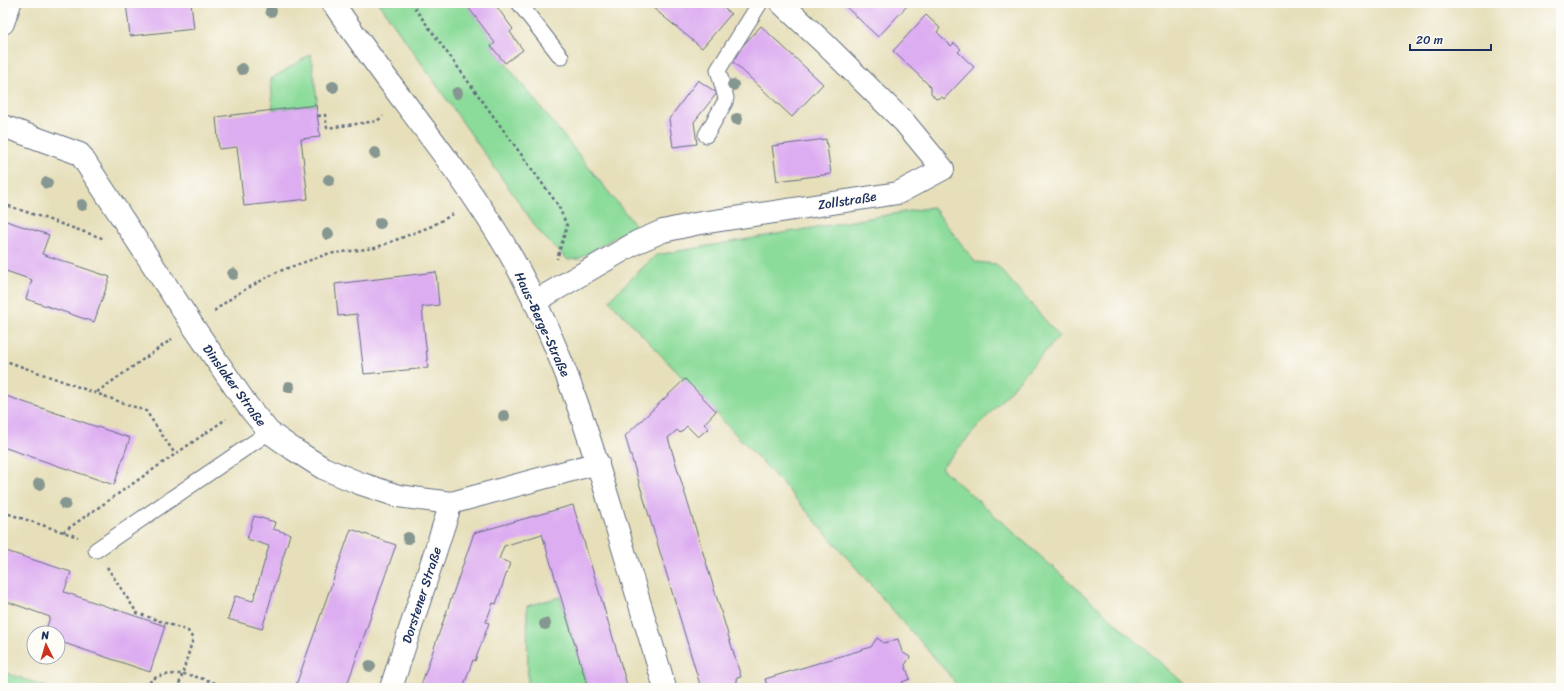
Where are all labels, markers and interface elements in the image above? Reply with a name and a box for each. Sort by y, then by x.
scale bar [1410,26,1491,52]
text: 20 m [1416,29,1443,51]
street label: Zollstraße [816,185,878,216]
street label: Haus-Berge-Straße [508,268,577,381]
street label: Dinslaker Straße [197,339,273,432]
street label: Dorstener Straße [395,544,448,647]
north arrow [26,625,66,665]
text: N [40,626,50,645]

